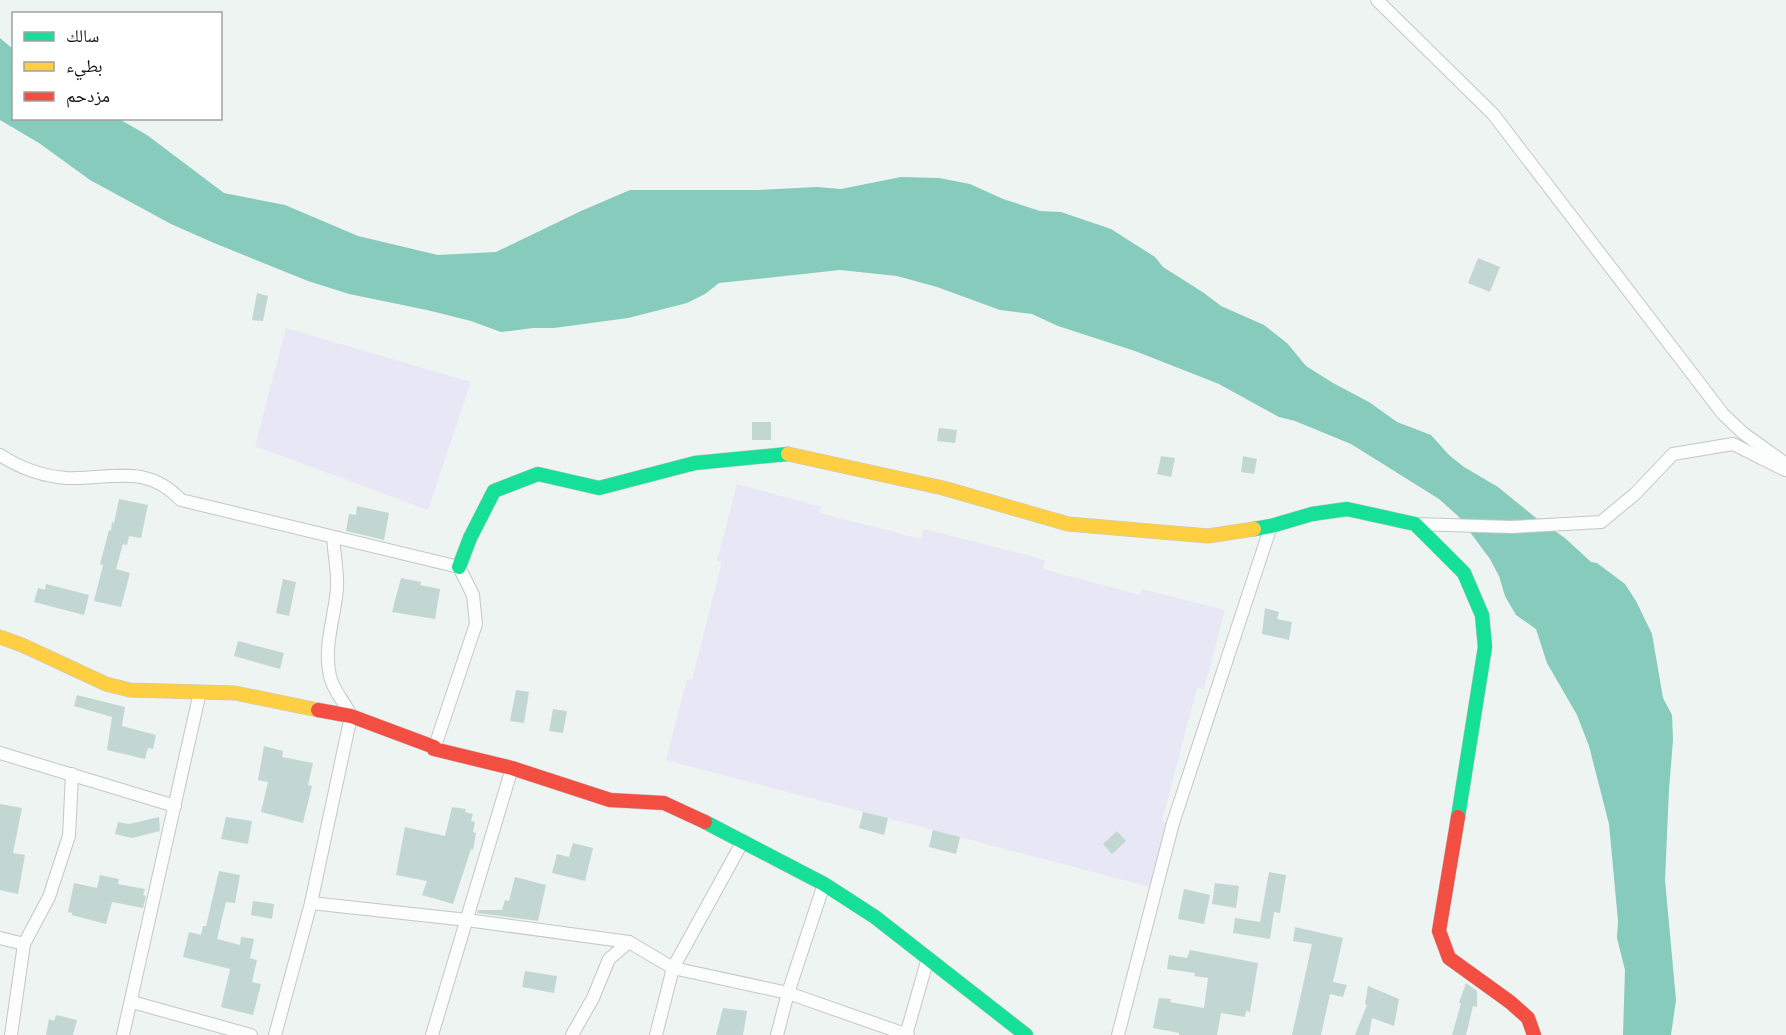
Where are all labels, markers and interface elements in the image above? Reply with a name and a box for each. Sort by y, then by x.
legend [12,12,222,120]
text: سالك [66,23,99,53]
text: بطيء [66,53,103,83]
text: مزدحم [66,83,110,113]

